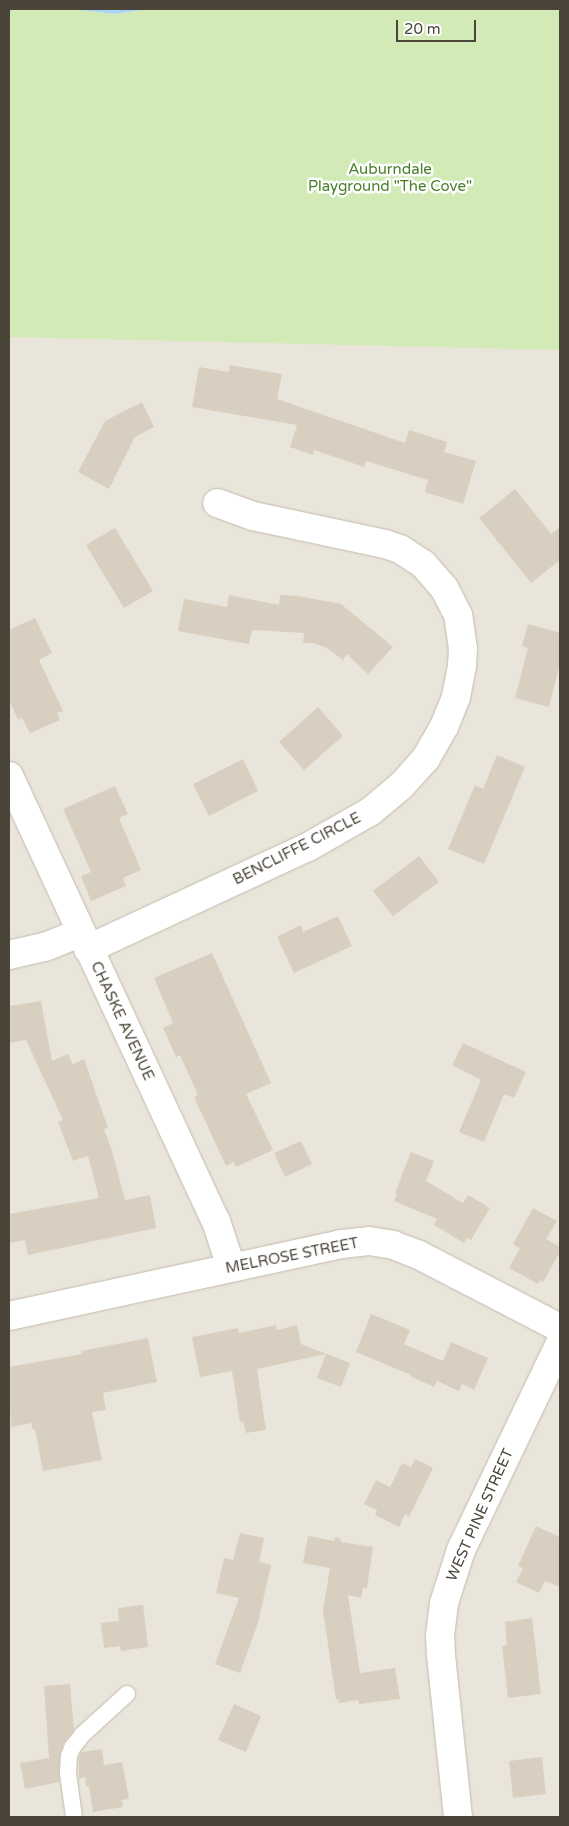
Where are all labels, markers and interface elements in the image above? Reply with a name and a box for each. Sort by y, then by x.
scale bar [399,10,479,42]
text: 20 m [404,20,441,38]
park label: Auburndale Playground "The Cove" [308,160,472,195]
street label: BENCLIFFE CIRCLE [230,809,364,889]
street label: CHASKE AVENUE [87,959,157,1083]
street label: MELROSE STREET [224,1234,360,1278]
street label: WEST PINE STREET [443,1446,517,1584]

